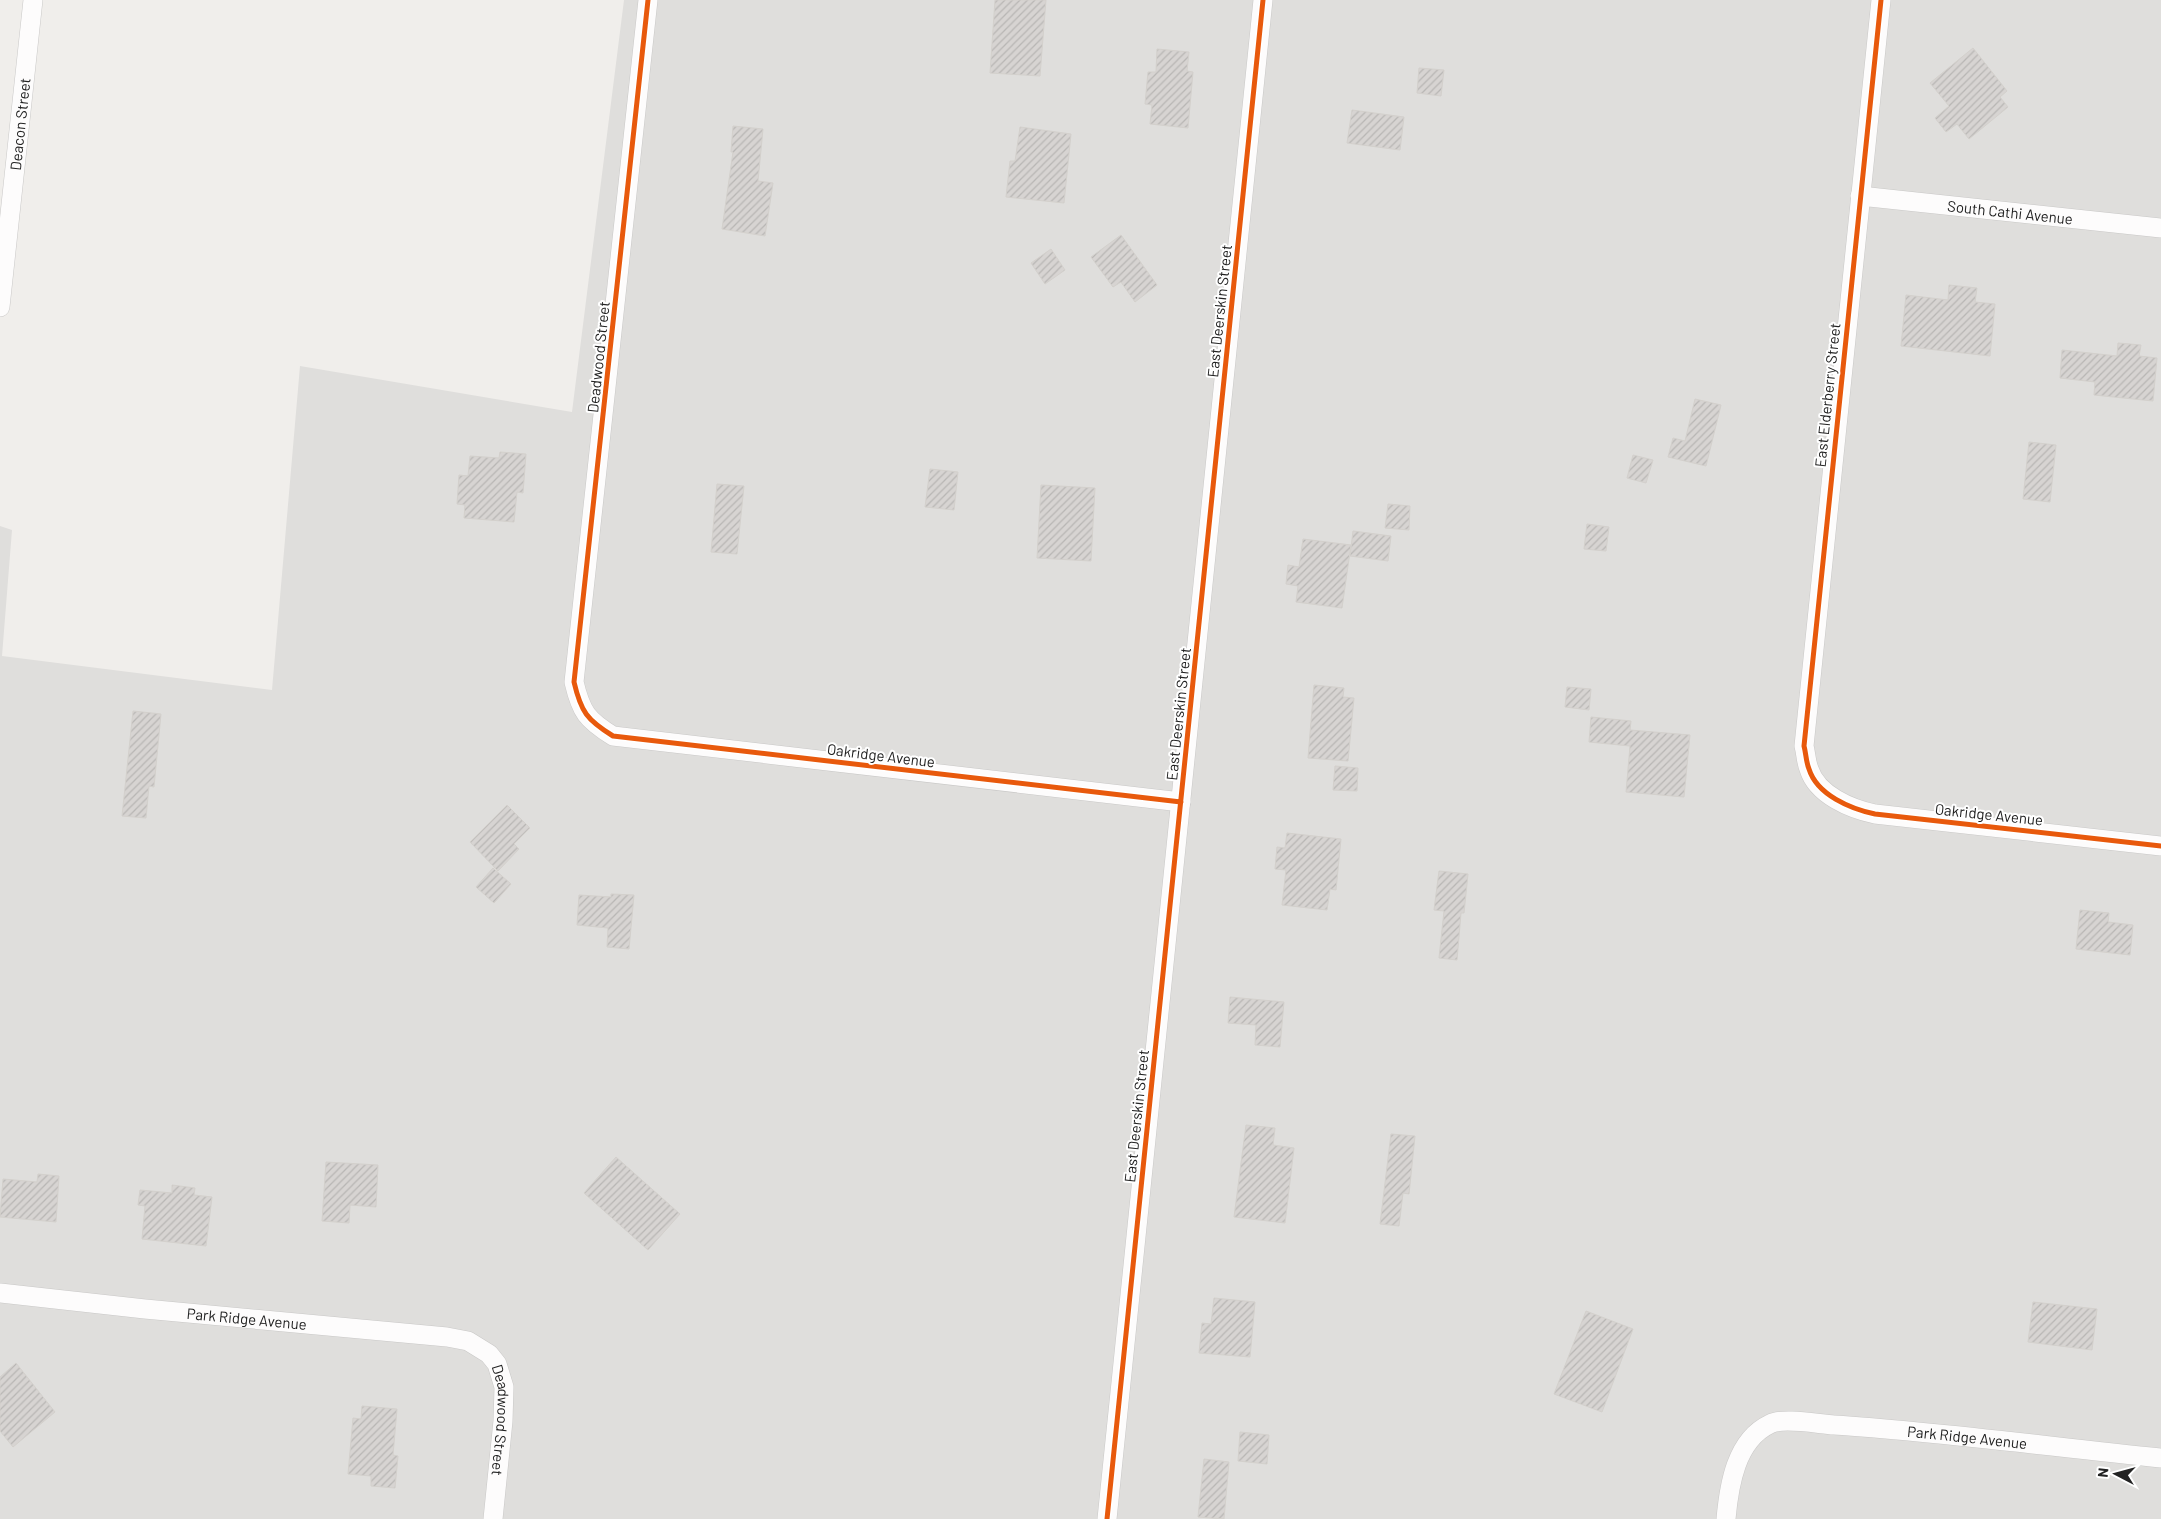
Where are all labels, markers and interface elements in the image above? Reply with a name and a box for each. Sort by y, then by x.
street label: Deacon Street [6,77,34,171]
street label: South Cathi Avenue [1946,196,2074,228]
street label: East Deerskin Street [1203,244,1235,378]
street label: Deadwood Street [583,300,613,414]
street label: East Elderberry Street [1810,322,1844,468]
street label: East Deerskin Street [1162,647,1194,781]
street label: Oakridge Avenue [826,739,936,771]
street label: Oakridge Avenue [1934,799,2044,829]
street label: East Deerskin Street [1120,1049,1152,1183]
street label: Park Ridge Avenue [186,1304,307,1333]
street label: Deadwood Street [488,1362,513,1477]
street label: Park Ridge Avenue [1907,1422,2028,1452]
north arrow [2091,1449,2141,1499]
text: N [2094,1467,2112,1478]

